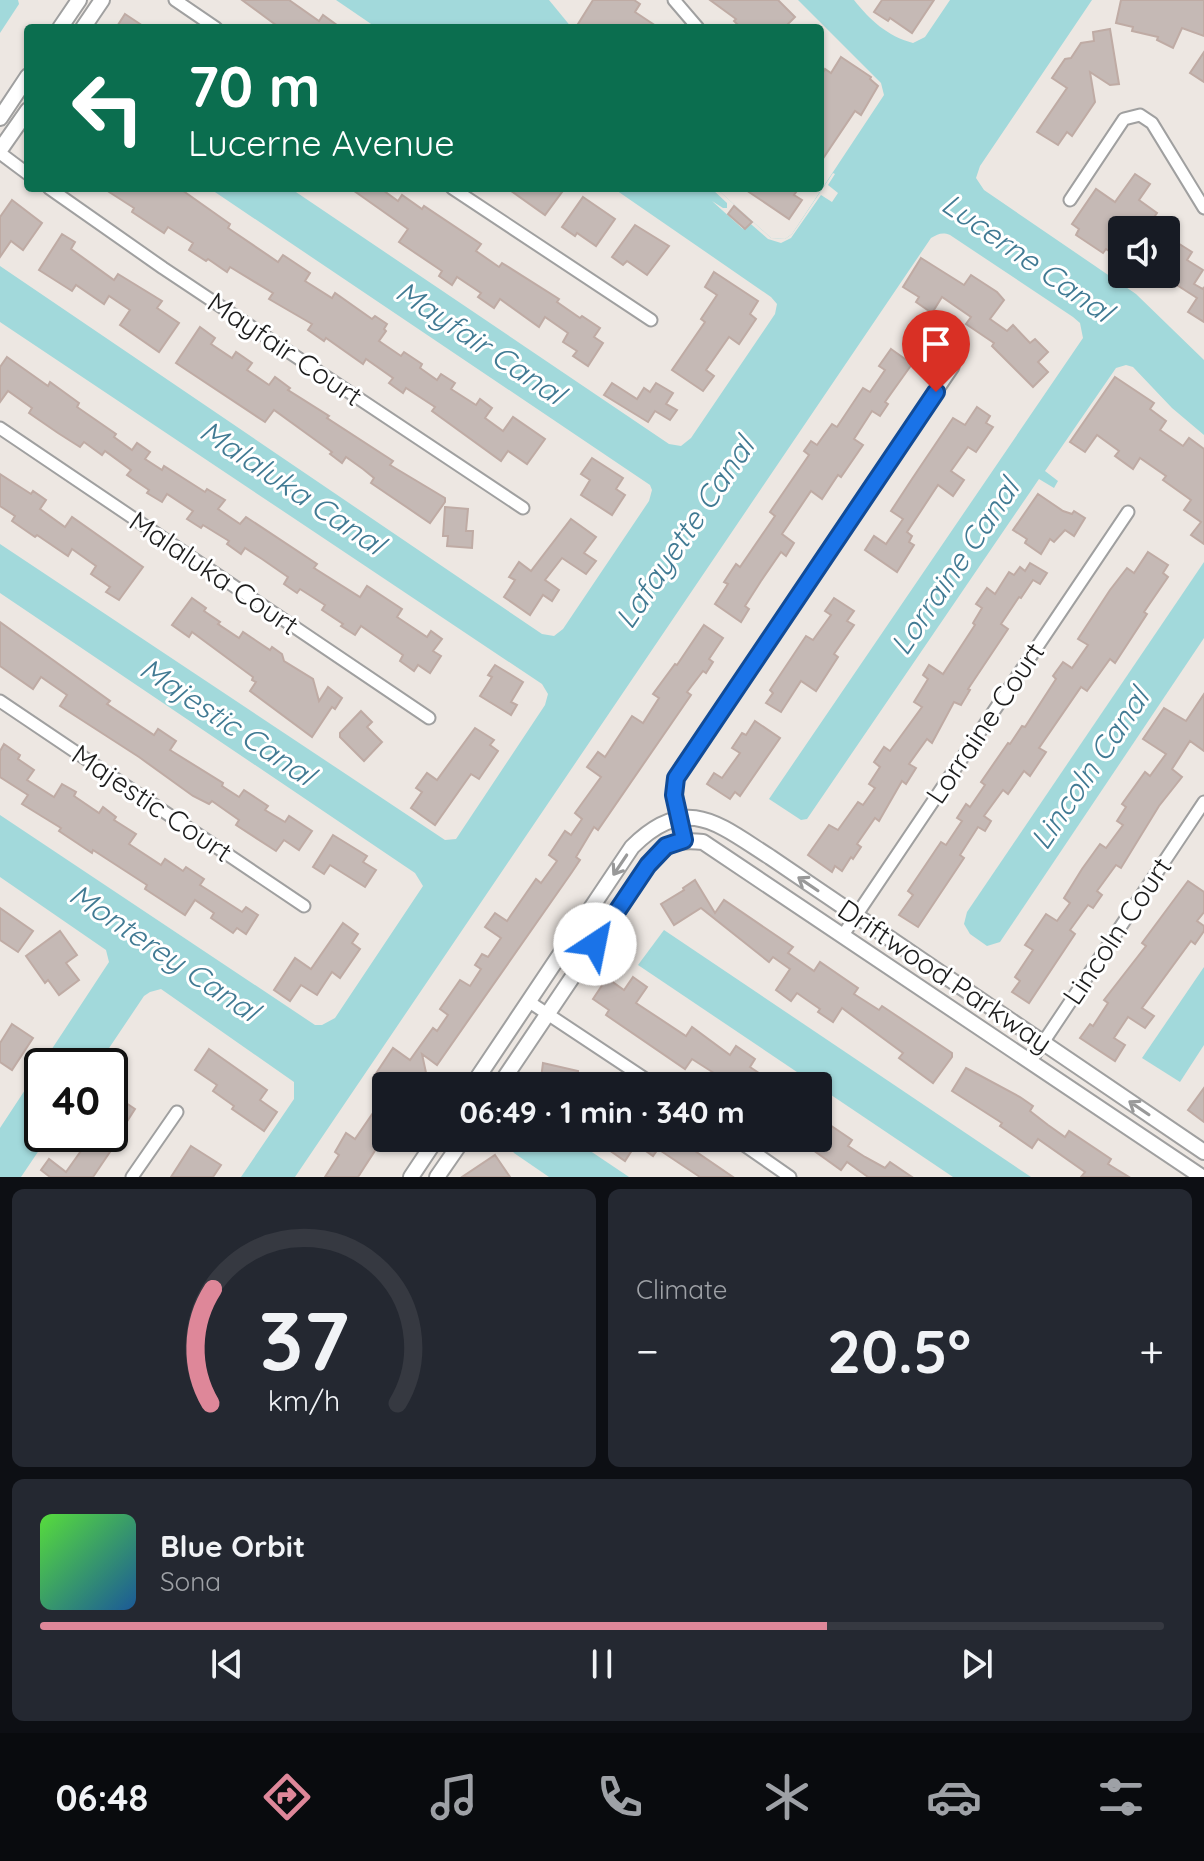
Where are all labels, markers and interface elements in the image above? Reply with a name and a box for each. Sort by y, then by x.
text: 70 m [188,51,320,121]
icon: left [56,56,160,160]
text: Lucerne Avenue [188,120,455,165]
water label: Lucerne Canal [935,184,1123,332]
map controls [1108,216,1180,288]
button: sound [1108,216,1180,288]
water label: Mayfair Canal [389,272,575,414]
street label: Mayfair Court [201,284,369,413]
pin [902,310,970,392]
icon: arrive [914,322,958,366]
water label: Malaluka Canal [193,411,395,565]
water label: Lafayette Canal [606,427,764,635]
water label: Lorraine Canal [881,469,1029,662]
street label: Malaluka Court [123,503,306,642]
street label: Lorraine Court [918,635,1051,810]
water label: Majestic Canal [133,649,325,795]
water label: Lincoln Canal [1021,678,1159,856]
street label: Majestic Court [66,736,239,869]
street label: Lincoln Court [1054,850,1179,1011]
one-way arrow [612,854,628,876]
water label: Monterey Canal [63,875,269,1031]
one-way arrow [798,875,820,892]
street label: Driftwood Parkway [832,891,1059,1060]
position arrow [553,902,637,986]
speed limit sign: 40 [24,1048,128,1152]
text: 06:49 · 1 min · 340 m [459,1093,745,1131]
one-way arrow [1129,1100,1151,1116]
text: Climate [636,1273,727,1306]
text: 37 [259,1287,349,1391]
text: 20.5° [827,1313,971,1388]
text: − [636,1323,659,1378]
text: + [1139,1323,1164,1378]
text: km/h [268,1382,340,1418]
text: Blue Orbit [160,1527,305,1565]
text: Sona [160,1565,221,1598]
icon: previous [205,1642,249,1686]
icon: pause [580,1642,624,1686]
icon: next [955,1642,999,1686]
icon: directions [259,1769,315,1825]
icon: music [426,1769,482,1825]
icon: phone [592,1769,648,1825]
icon: climate [759,1769,815,1825]
icon: car [926,1769,982,1825]
icon: filters [1093,1769,1149,1825]
text: 06:48 [55,1775,148,1820]

